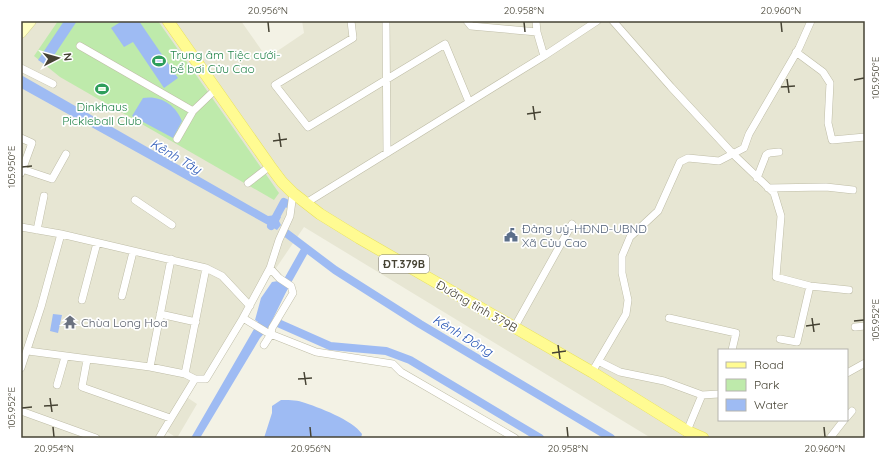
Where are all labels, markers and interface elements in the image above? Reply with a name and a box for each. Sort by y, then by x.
text: 20.956°N [248,4,288,17]
text: 20.958°N [504,4,544,17]
text: 20.960°N [761,4,801,17]
north arrow [38,38,78,78]
place label: Trung âm Tiệc cưới- bể bơi Cửu Cao [170,47,281,76]
text: N [61,52,75,62]
sports icon: Trung âm Tiệc cưới- bể bơi Cửu Cao [151,53,167,69]
text: 105.950°E [869,56,882,99]
sports icon: Dinkhaus Pickleball Club [94,81,110,97]
place label: Dinkhaus Pickleball Club [62,99,142,128]
water label: Kênh Tây [148,135,205,177]
text: 105.950°E [5,145,18,188]
place label: Đảng uỷ-HĐND-UBND Xã Củu Cao [522,221,647,250]
public building icon: Đảng uỷ-HĐND-UBND Xã Củu Cao [503,227,519,243]
road number: ĐT.379B [379,255,429,273]
street label: Đường tỉnh 379B [434,277,520,335]
text: 105.952°E [869,299,882,341]
water label: Kênh Đông [430,311,497,360]
temple icon: Chùa Long Hoa [62,314,78,330]
place label: Chùa Long Hoa [81,315,168,330]
legend [718,349,848,421]
text: Road [754,357,784,372]
text: Park [754,377,779,392]
text: 105.952°E [5,387,18,429]
text: Water [754,397,789,412]
text: 20.954°N [34,442,74,455]
text: 20.956°N [291,442,331,455]
text: 20.958°N [548,442,588,455]
text: 20.960°N [805,442,845,455]

